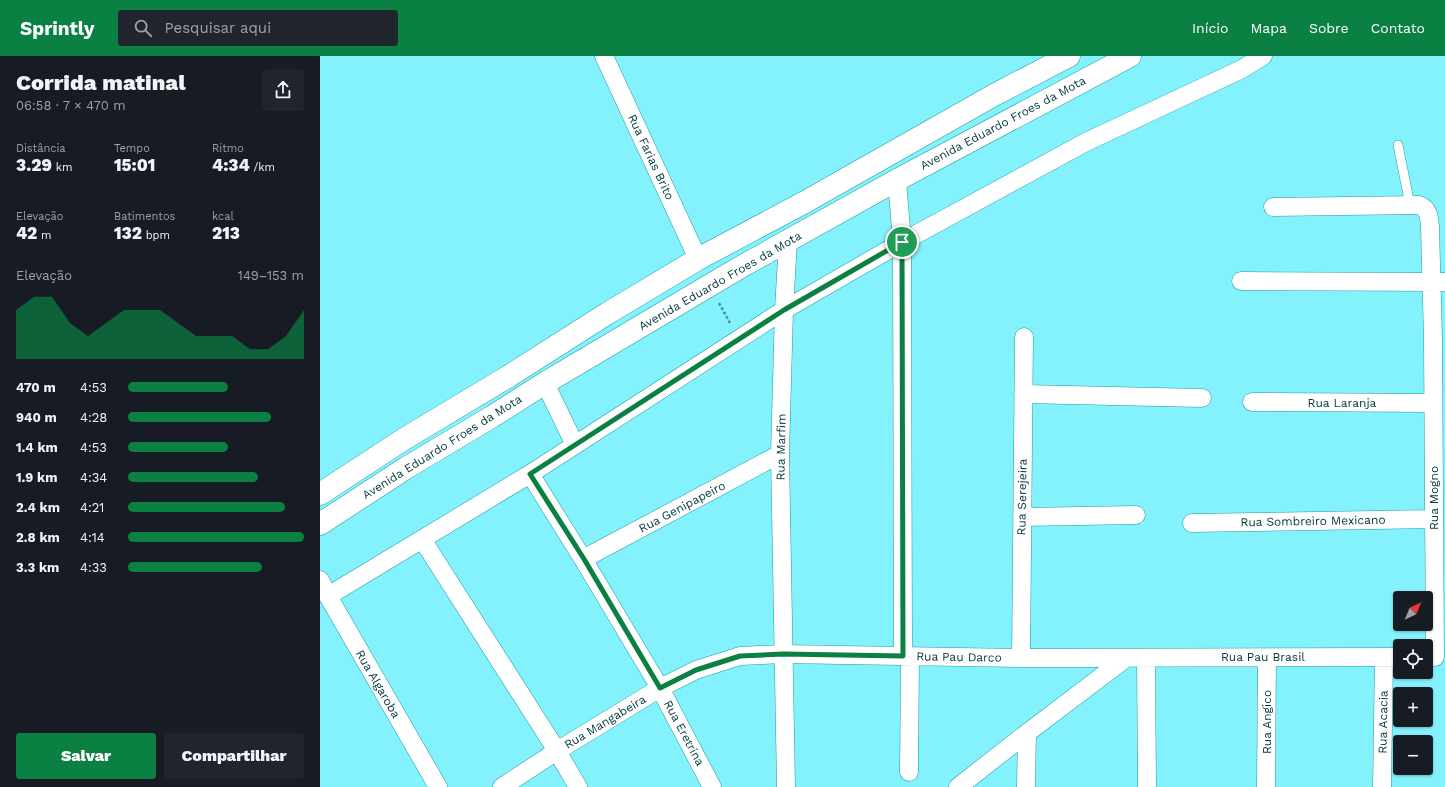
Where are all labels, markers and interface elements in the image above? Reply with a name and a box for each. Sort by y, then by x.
search box [118,10,398,46]
text: Sprintly [20,17,94,40]
icon: search [132,17,154,39]
text: Pesquisar aqui [164,19,271,37]
text: Início [1192,20,1228,36]
text: Mapa [1250,20,1287,36]
text: Sobre [1309,20,1349,36]
text: Contato [1371,20,1425,36]
button: share [262,69,304,111]
text: Corrida matinal [16,70,186,95]
street label: Avenida Eduardo Froes da Mota [918,73,1088,173]
text: 06:58 · 7 × 470 m [16,98,126,113]
street label: Rua Farias Brito [625,112,677,202]
text: Distância [16,142,66,155]
text: Tempo [114,142,150,155]
text: Ritmo [212,142,244,155]
text: 3.29 [16,155,52,175]
text: 15:01 [114,155,155,175]
text: 4:34 [212,155,250,175]
text: km [52,161,72,174]
text: /km [250,161,275,174]
text: Elevação [16,210,63,223]
text: Batimentos [114,210,175,223]
text: kcal [212,210,234,223]
text: 42 [16,223,37,243]
text: 132 [114,223,142,243]
text: 213 [212,223,240,243]
pin [885,225,919,259]
street label: Avenida Eduardo Froes da Mota [636,228,804,333]
text: m [37,229,51,242]
text: bpm [142,229,170,242]
icon: arrive [891,231,913,253]
text: Elevação [16,268,72,283]
text: 149–153 m [238,268,304,283]
text: 470 m [16,380,56,395]
text: 4:53 [80,380,107,395]
street label: Avenida Eduardo Froes da Mota [360,392,524,502]
street label: Rua Laranja [1308,396,1377,410]
text: 940 m [16,410,57,425]
text: 4:28 [80,410,107,425]
street label: Rua Marfim [773,413,789,481]
text: 1.4 km [16,440,58,455]
text: 4:53 [80,440,107,455]
street label: Rua Serejeira [1014,458,1030,536]
street label: Rua Mogno [1427,466,1441,530]
text: 1.9 km [16,470,57,485]
text: 4:34 [80,470,107,485]
street label: Rua Genipapeiro [636,478,728,536]
text: 2.4 km [16,500,60,515]
text: 4:21 [80,500,104,515]
street label: Rua Sombreiro Mexicano [1240,513,1386,529]
text: 2.8 km [16,530,60,545]
text: 4:14 [80,530,105,545]
text: 3.3 km [16,560,59,575]
text: 4:33 [80,560,107,575]
north arrow [1393,591,1433,631]
map controls [1393,591,1433,775]
button: locate [1393,639,1433,679]
street label: Rua Algaroba [353,647,403,721]
street label: Rua Pau Darco [916,649,1002,665]
street label: Rua Pau Brasil [1221,650,1305,664]
button: + [1393,687,1433,727]
street label: Rua Angico [1260,690,1274,754]
street label: Rua Acacia [1375,690,1391,754]
street label: Rua Mangabeira [562,692,648,752]
street label: Rua Eretrina [661,698,707,768]
button: Salvar [16,733,156,779]
button: Compartilhar [164,733,304,779]
button: − [1393,735,1433,775]

